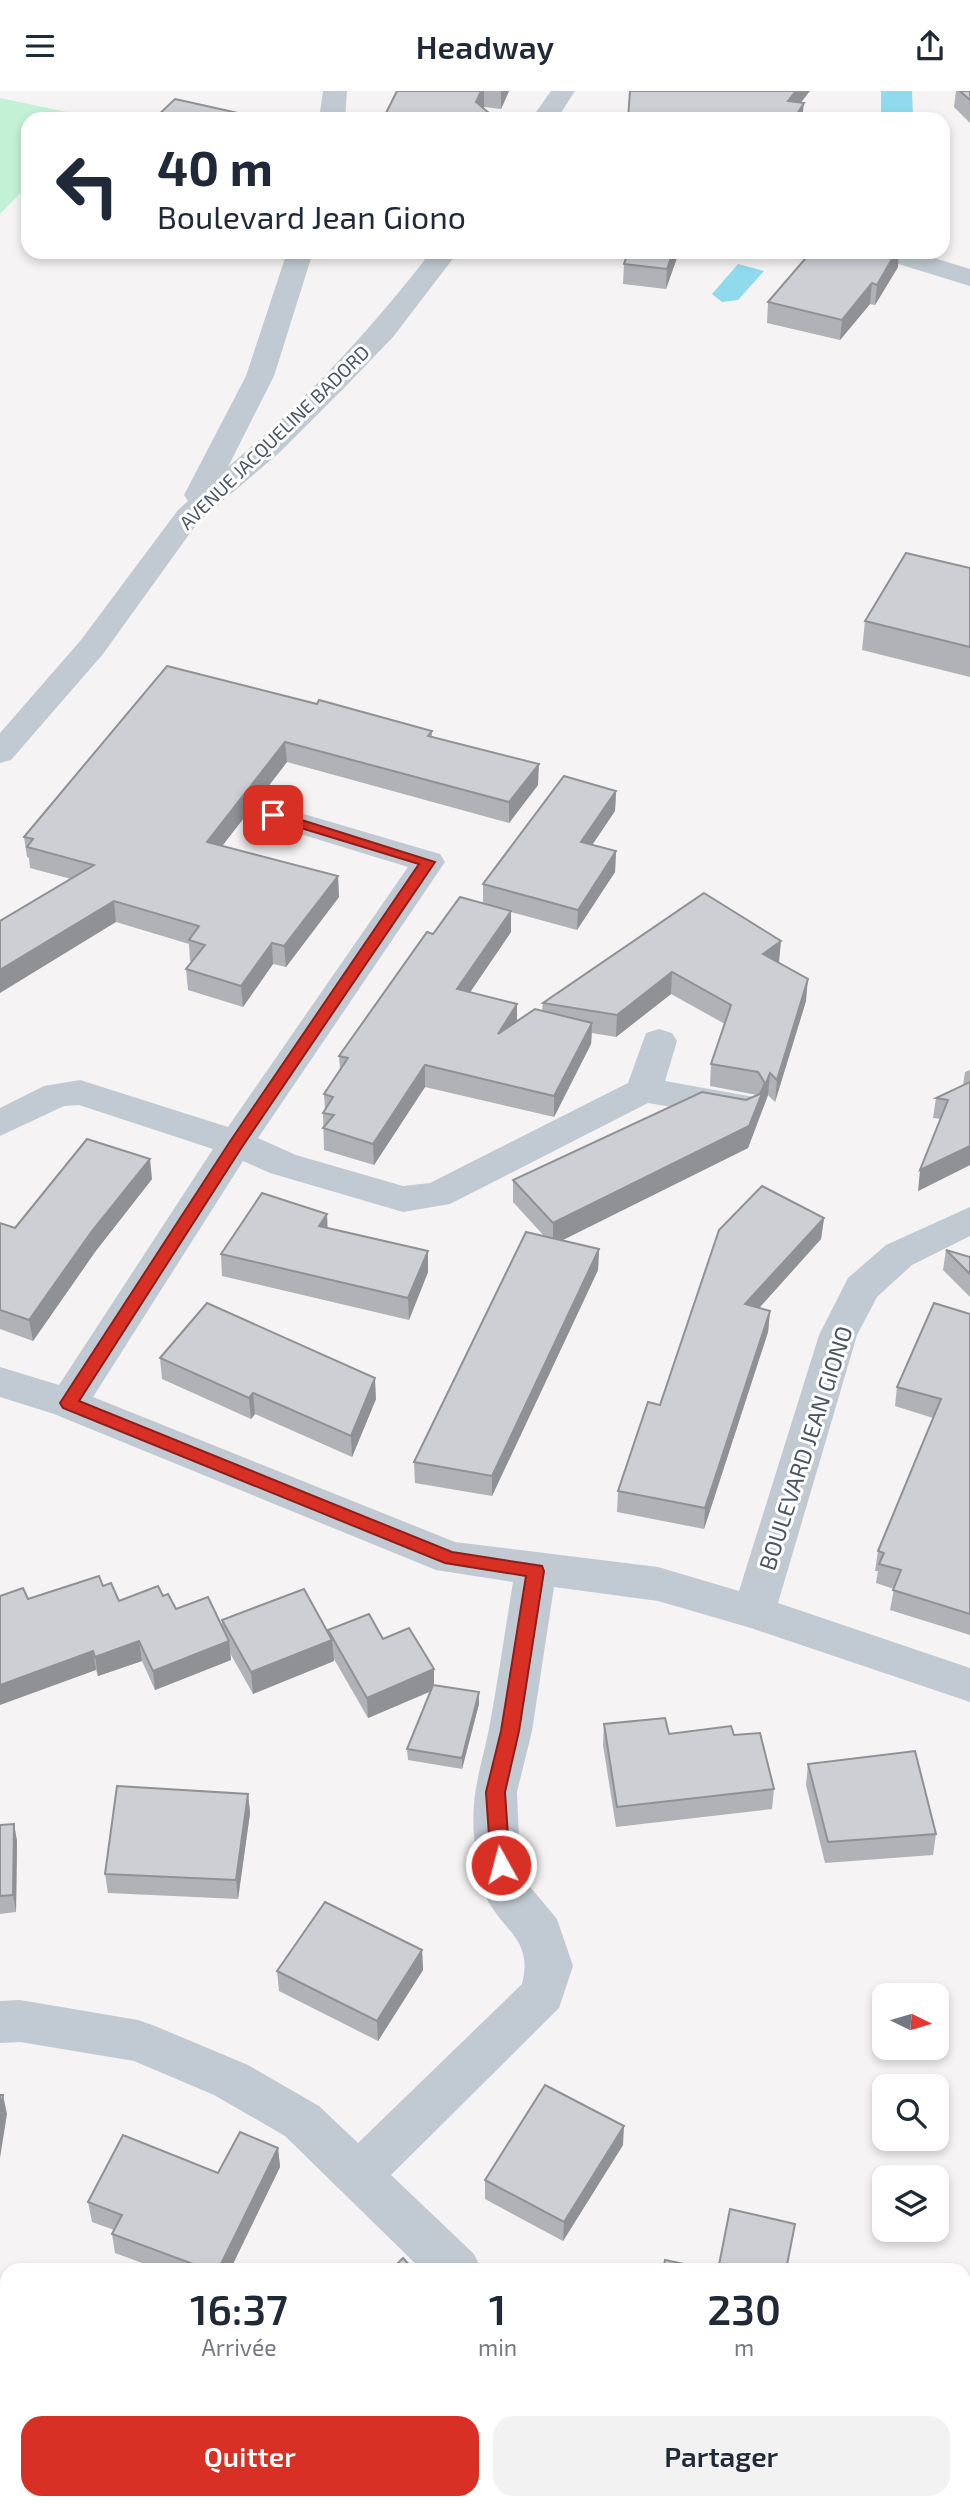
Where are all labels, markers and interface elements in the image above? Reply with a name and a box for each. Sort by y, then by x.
icon: menu [21,27,59,65]
text: Headway [416,27,554,65]
icon: share [911,27,949,65]
text: 40 m [157,137,273,196]
icon: left [42,140,133,231]
text: Boulevard Jean Giono [157,197,466,235]
street label: AVENUE JACQUELINE BADORD [174,340,374,534]
pin [243,785,303,845]
icon: arrive [254,796,292,834]
street label: BOULEVARD JEAN GIONO [752,1322,858,1574]
position arrow [464,1828,538,1902]
north arrow [872,1983,948,2060]
map controls [872,1983,949,2242]
button: search [872,2074,949,2151]
button: layers [872,2165,949,2242]
text: 16:37 [190,2283,288,2333]
text: 1 [489,2283,506,2333]
text: 230 [707,2283,781,2333]
text: Arrivée [201,2333,277,2361]
text: min [478,2333,517,2361]
text: m [734,2333,754,2361]
button: Quitter [21,2416,479,2496]
button: Partager [493,2416,950,2496]

